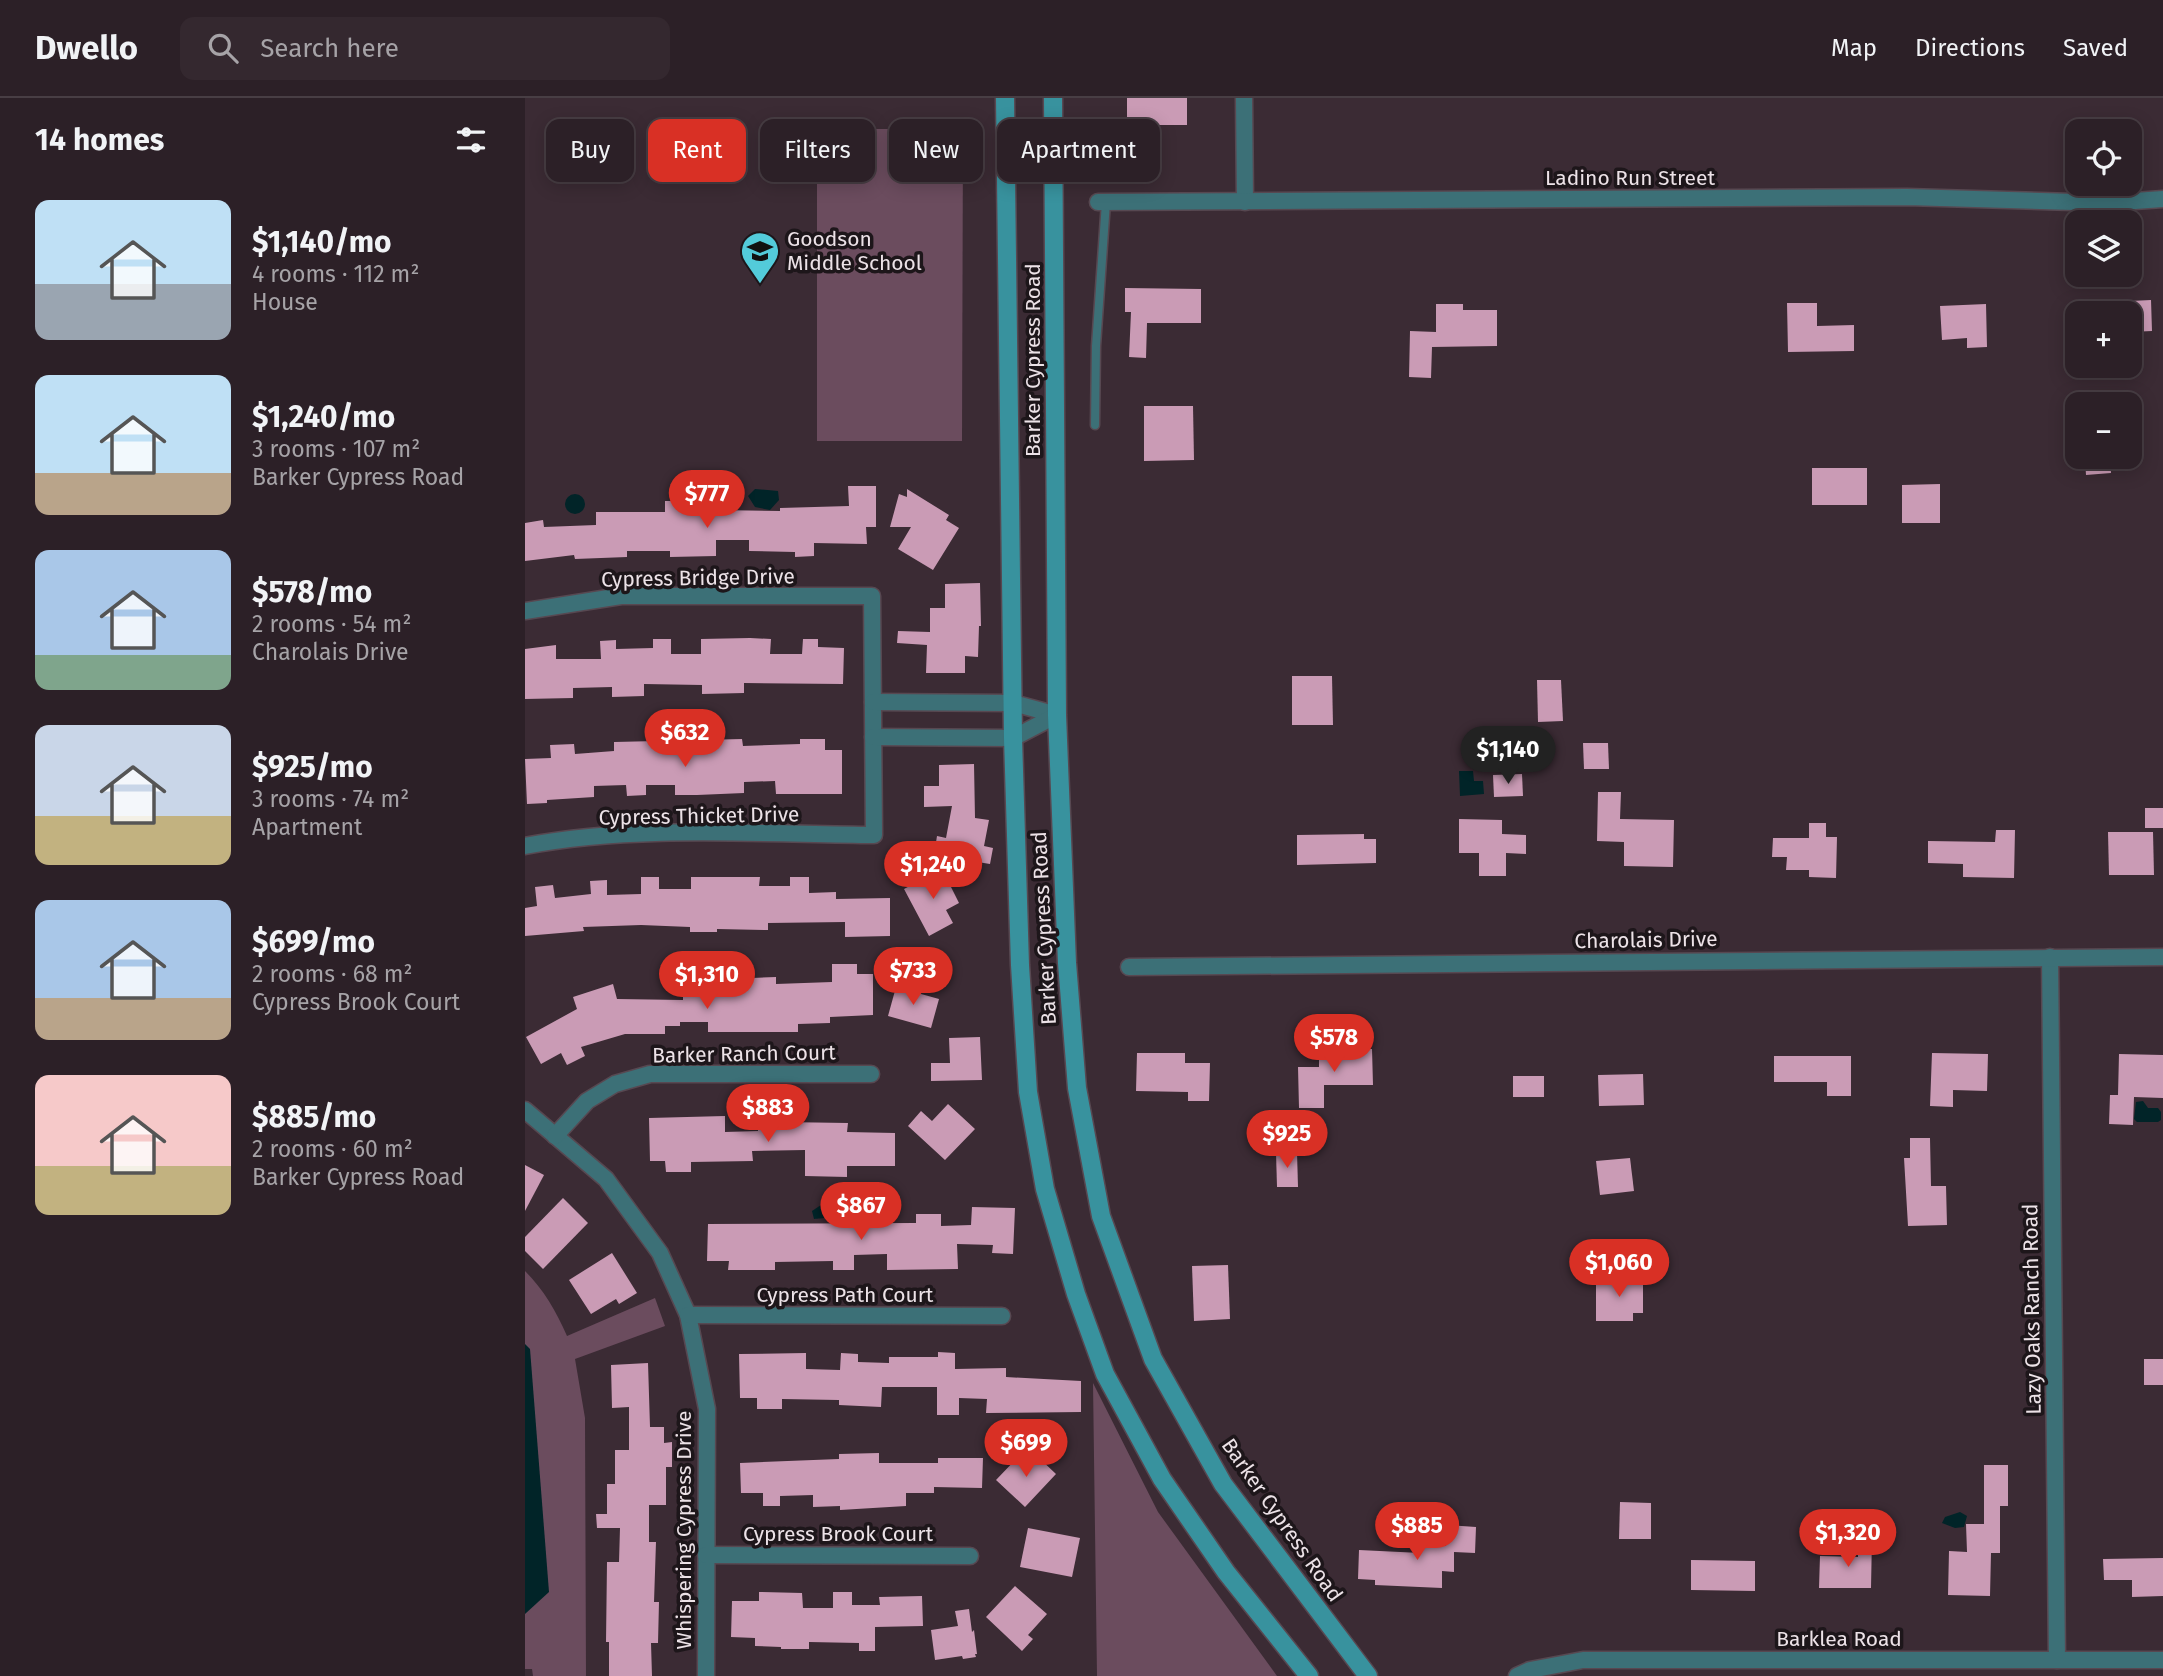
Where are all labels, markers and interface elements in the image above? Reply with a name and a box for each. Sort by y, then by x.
search box [180,17,670,80]
text: Dwello [35,28,138,68]
icon: search [204,29,242,67]
text: Search here [260,33,399,64]
text: Map [1831,34,1877,62]
text: Directions [1915,34,2025,62]
text: Saved [2063,34,2128,62]
chip: Buy [546,119,634,182]
chip: Rent [648,119,746,182]
chip: Filters [760,119,875,182]
chip: New [889,119,983,182]
chip: Apartment [997,119,1160,182]
map controls [2065,119,2142,469]
button: locate [2065,119,2142,196]
icon: filters [452,121,490,159]
text: 14 homes [35,122,164,158]
street label: Ladino Run Street [1545,165,1715,191]
button: layers [2065,210,2142,287]
text: $1,140/mo [252,224,392,260]
place label: Goodson Middle School [787,226,922,276]
icon: home [91,228,175,312]
school or university icon: Goodson Middle School [739,230,781,285]
text: 4 rooms · 112 m² [252,260,419,288]
street label: Barker Cypress Road [1020,263,1046,457]
text: House [252,288,318,316]
button: + [2065,301,2142,378]
button: − [2065,392,2142,469]
text: $1,240/mo [252,399,395,435]
icon: home [91,403,175,487]
text: 3 rooms · 107 m² [252,435,420,463]
text: Barker Cypress Road [252,463,464,491]
pin: $777 [666,470,748,530]
text: $777 [685,479,729,507]
street label: Cypress Bridge Drive [601,563,795,593]
text: $578/mo [252,574,372,610]
icon: home [91,578,175,662]
text: 2 rooms · 54 m² [252,610,411,638]
text: Charolais Drive [252,638,409,666]
pin: $632 [644,710,726,769]
text: $632 [661,718,710,746]
pin: $1,140 [1451,726,1565,786]
text: $1,140 [1477,735,1539,763]
text: $925/mo [252,749,373,785]
icon: home [91,753,175,837]
text: 3 rooms · 74 m² [252,785,409,813]
street label: Cypress Thicket Drive [598,801,800,831]
text: Apartment [252,813,362,841]
street label: Barker Cypress Road [1026,831,1062,1025]
pin: $1,240 [876,842,990,901]
text: $1,240 [900,850,966,878]
text: $699/mo [252,924,375,960]
street label: Charolais Drive [1574,926,1718,954]
icon: home [91,928,175,1012]
pin: $733 [872,948,954,1007]
pin: $1,310 [650,951,764,1011]
text: $733 [890,956,936,984]
text: 2 rooms · 68 m² [252,960,413,988]
text: $1,310 [675,960,739,988]
text: Cypress Brook Court [252,988,460,1016]
pin: $578 [1293,1014,1375,1074]
text: $578 [1310,1023,1358,1051]
street label: Barker Ranch Court [652,1039,836,1069]
pin: $883 [727,1084,809,1144]
text: $883 [742,1093,794,1121]
text: $885/mo [252,1099,376,1135]
icon: home [91,1103,175,1187]
pin: $925 [1246,1110,1328,1170]
text: $925 [1263,1119,1311,1147]
text: 2 rooms · 60 m² [252,1135,413,1163]
text: Barker Cypress Road [252,1163,464,1191]
pin: $867 [820,1182,902,1242]
text: $867 [836,1191,886,1219]
street label: Lazy Oaks Ranch Road [2017,1203,2047,1415]
pin: $1,060 [1562,1240,1676,1299]
text: $1,060 [1585,1248,1653,1276]
street label: Cypress Path Court [757,1282,934,1308]
street label: Whispering Cypress Drive [671,1411,697,1649]
pin: $699 [985,1420,1067,1479]
text: $699 [1000,1428,1052,1456]
street label: Barker Cypress Road [1216,1433,1348,1607]
pin: $885 [1376,1502,1458,1562]
pin: $1,320 [1791,1510,1905,1569]
text: $885 [1391,1511,1443,1539]
text: $1,320 [1815,1518,1881,1546]
street label: Cypress Brook Court [743,1521,933,1547]
street label: Barklea Road [1776,1626,1902,1652]

